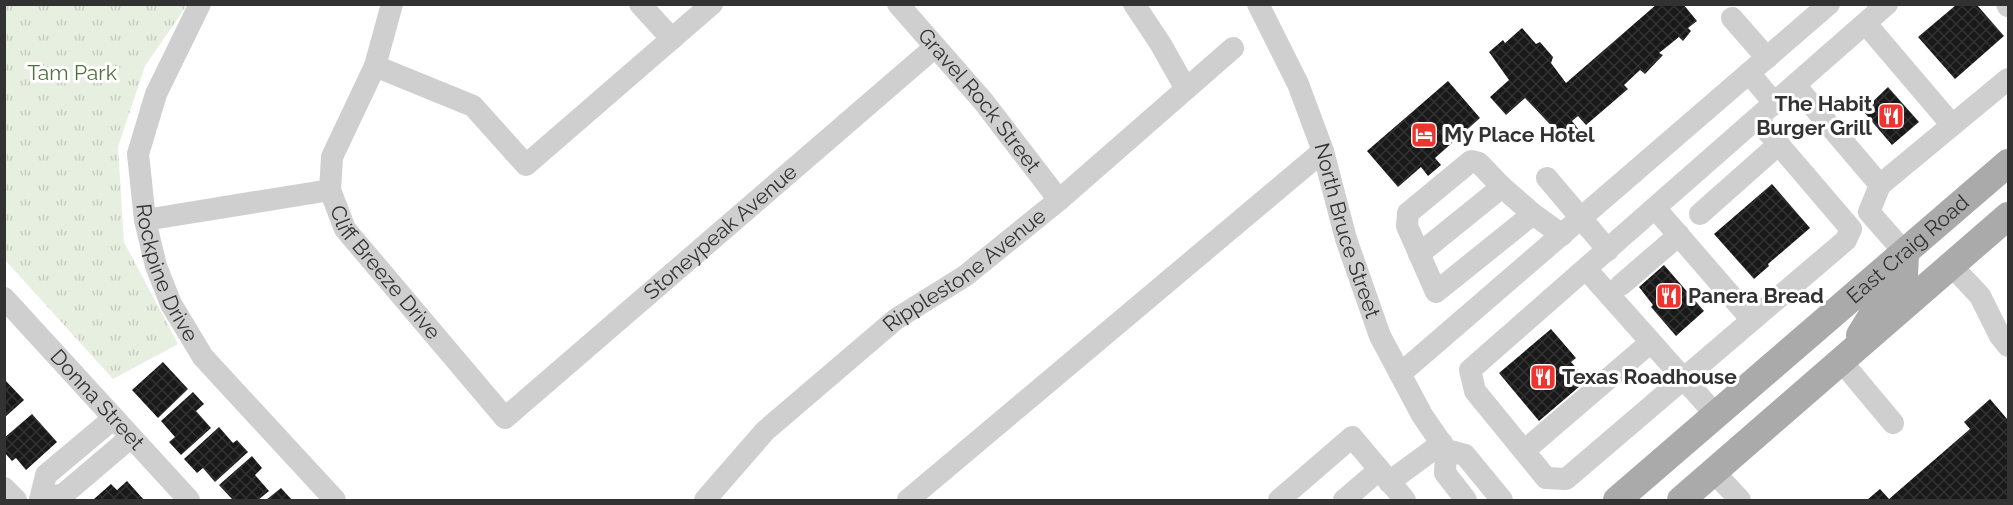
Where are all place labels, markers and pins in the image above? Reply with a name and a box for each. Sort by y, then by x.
place label: The Habit Burger Grill [1756,91,1872,140]
restaurant icon: The Habit Burger Grill [1876,101,1906,131]
hotel icon: My Place Hotel [1409,120,1439,150]
place label: My Place Hotel [1444,122,1595,147]
restaurant icon: Panera Bread [1654,281,1684,311]
place label: Panera Bread [1688,283,1824,308]
restaurant icon: Texas Roadhouse [1528,362,1558,392]
place label: Texas Roadhouse [1562,364,1737,389]

